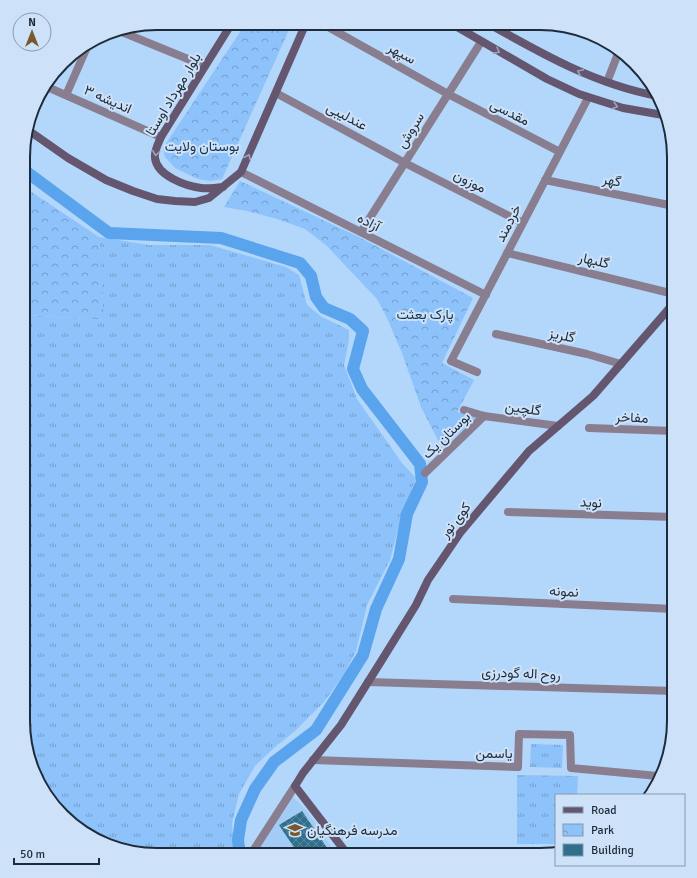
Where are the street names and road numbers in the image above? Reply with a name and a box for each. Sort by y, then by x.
street label: سپهر [383,38,419,69]
street label: بلوار مهرداد اوستا [142,50,205,139]
street label: اندیشه ۳ [81,81,134,117]
street label: مقدسی [487,95,532,130]
street label: عندلیبی [323,99,370,134]
street label: سروش [393,109,428,151]
street label: موزون [451,166,489,197]
street label: گهر [600,170,623,191]
street label: خردمند [492,202,525,245]
street label: آزاده [354,210,385,236]
street label: گلبهار [576,248,611,272]
street label: گلریز [546,324,577,347]
street label: گلچین [504,398,542,420]
street label: بوستان یک [419,408,474,462]
street label: مفاخر [614,408,649,427]
street label: نوید [580,494,602,511]
street label: کوی نور [436,499,475,542]
street label: نمونه [549,582,579,601]
street label: روح اله گودرزی [481,664,561,685]
street label: یاسمن [475,745,513,762]

